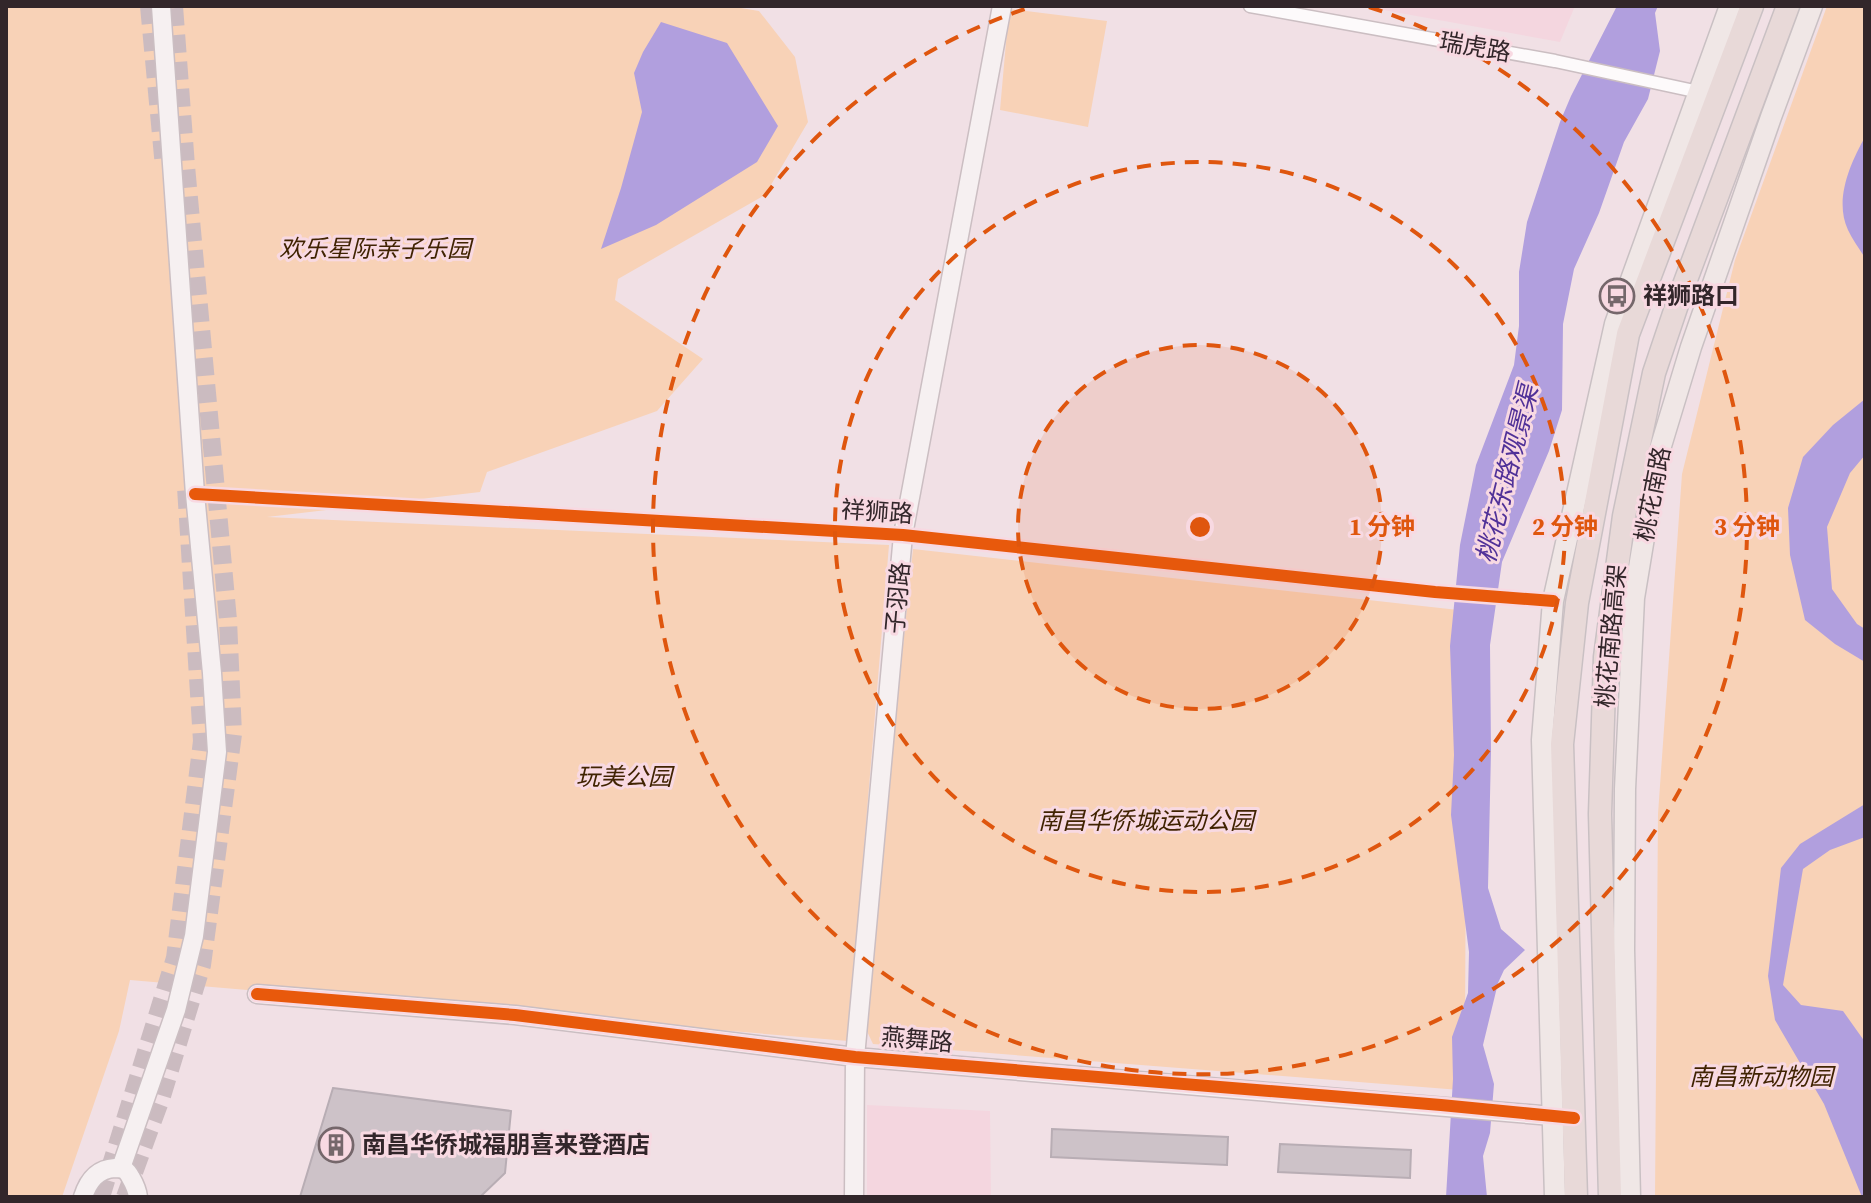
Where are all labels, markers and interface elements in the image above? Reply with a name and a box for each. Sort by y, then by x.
street label: 瑞虎路 [1437,24,1513,69]
park label: 欢乐星际亲子乐园 [279,232,474,265]
bus stop icon: 祥狮路口 [1598,277,1636,315]
place label: 祥狮路口 [1643,279,1739,312]
water label: 桃花东路观景渠 [1468,377,1547,567]
street label: 桃花南路 [1627,444,1678,544]
street label: 祥狮路 [840,493,914,530]
text: 1 分钟 [1349,510,1415,543]
text: 2 分钟 [1532,510,1598,543]
text: 3 分钟 [1714,510,1780,543]
centre of rings [1186,513,1214,541]
street label: 子羽路 [878,561,917,635]
street label: 桃花南路高架 [1588,563,1633,709]
park label: 玩美公园 [576,760,675,793]
park label: 南昌华侨城运动公园 [1038,804,1257,837]
street label: 燕舞路 [880,1020,954,1059]
park label: 南昌新动物园 [1689,1060,1836,1093]
building icon: 南昌华侨城福朋喜来登酒店 [317,1126,355,1164]
place label: 南昌华侨城福朋喜来登酒店 [362,1128,650,1161]

